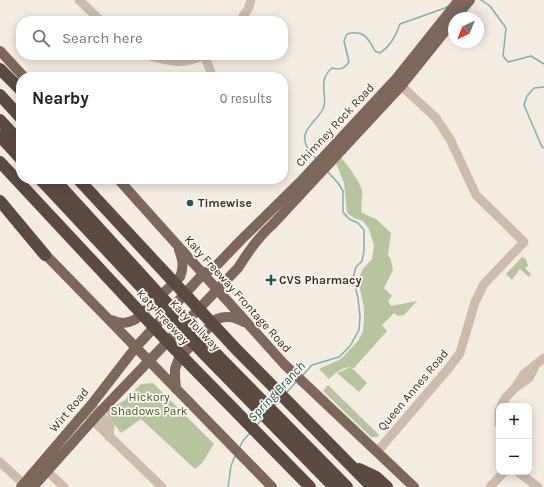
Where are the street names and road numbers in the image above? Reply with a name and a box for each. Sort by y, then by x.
street label: Chimney Rock Road [293,81,377,169]
street label: Katy Freeway Frontage Road [182,233,294,355]
street label: Katy Freeway [134,286,193,348]
street label: Katy Tollway [167,296,223,354]
street label: Queen Annes Road [375,346,451,434]
street label: Wirt Road [46,385,92,435]

